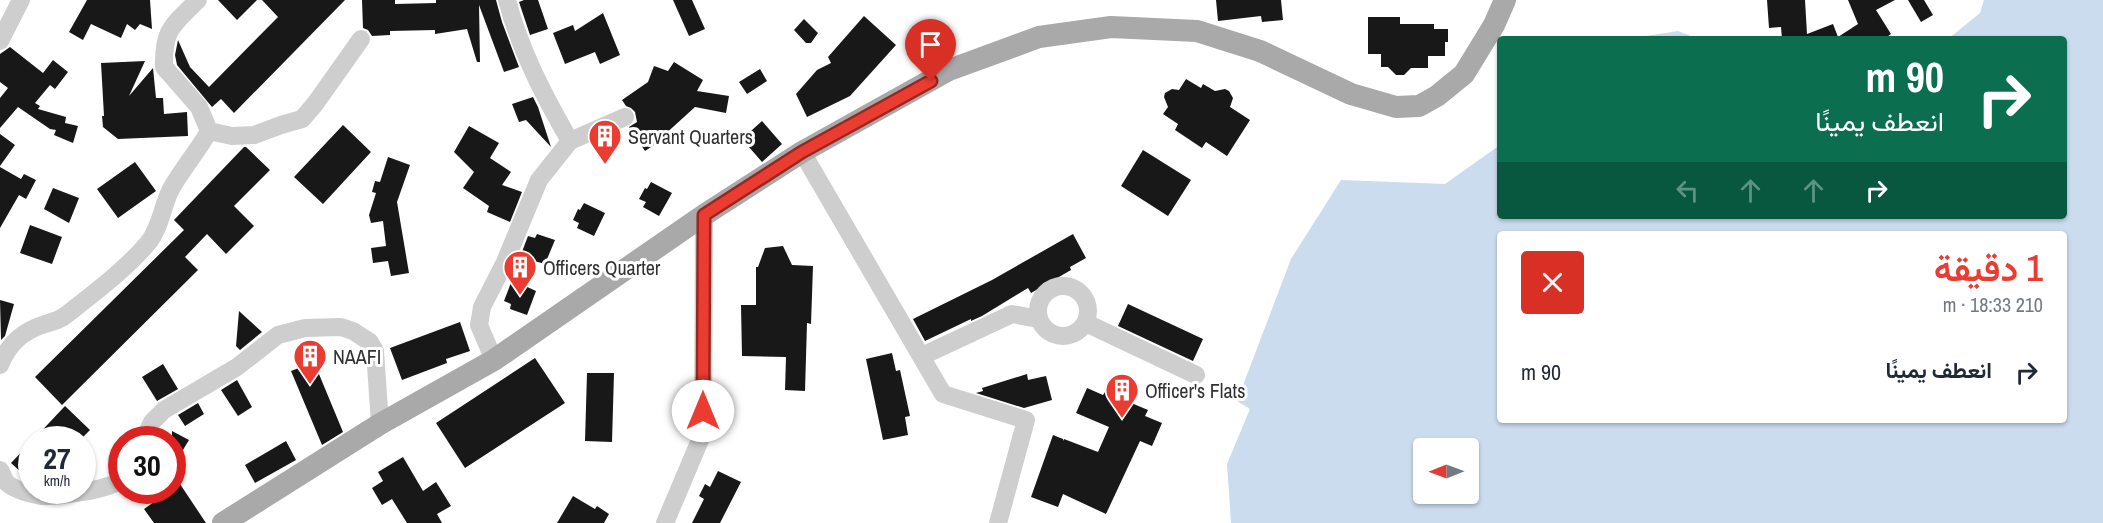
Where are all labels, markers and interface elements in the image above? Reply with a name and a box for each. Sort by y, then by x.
pin [905,19,956,81]
icon: arrive [914,28,947,61]
text: 90 m [1865,49,1944,105]
icon: right [1965,60,2043,138]
text: انعطف يمينًا [1815,103,1944,139]
building icon: Servant Quarters [587,118,623,165]
place label: Servant Quarters [628,123,753,150]
icon: left [1671,174,1704,207]
icon: ahead [1734,174,1767,207]
icon: ahead [1797,174,1830,207]
icon: right [1860,174,1893,207]
text: 1 دقيقة [1934,244,2043,292]
building icon: Officers Quarter [502,249,538,296]
button: close [1521,251,1584,314]
place label: Officers Quarter [543,254,661,281]
text: 210 m · 18:33 [1943,291,2043,318]
building icon: NAAFI [292,338,328,385]
place label: NAAFI [333,343,381,370]
text: انعطف يمينًا [1886,355,1992,385]
icon: right [2010,356,2043,389]
text: 90 m [1521,357,1561,387]
building icon: Officer's Flats [1104,372,1140,419]
place label: Officer's Flats [1145,377,1245,404]
position arrow [671,379,735,443]
speed limit sign: 30 [108,426,186,504]
text: 27 [43,438,71,478]
north arrow [1413,438,1479,504]
map controls [1413,438,1479,504]
text: km/h [44,470,70,491]

